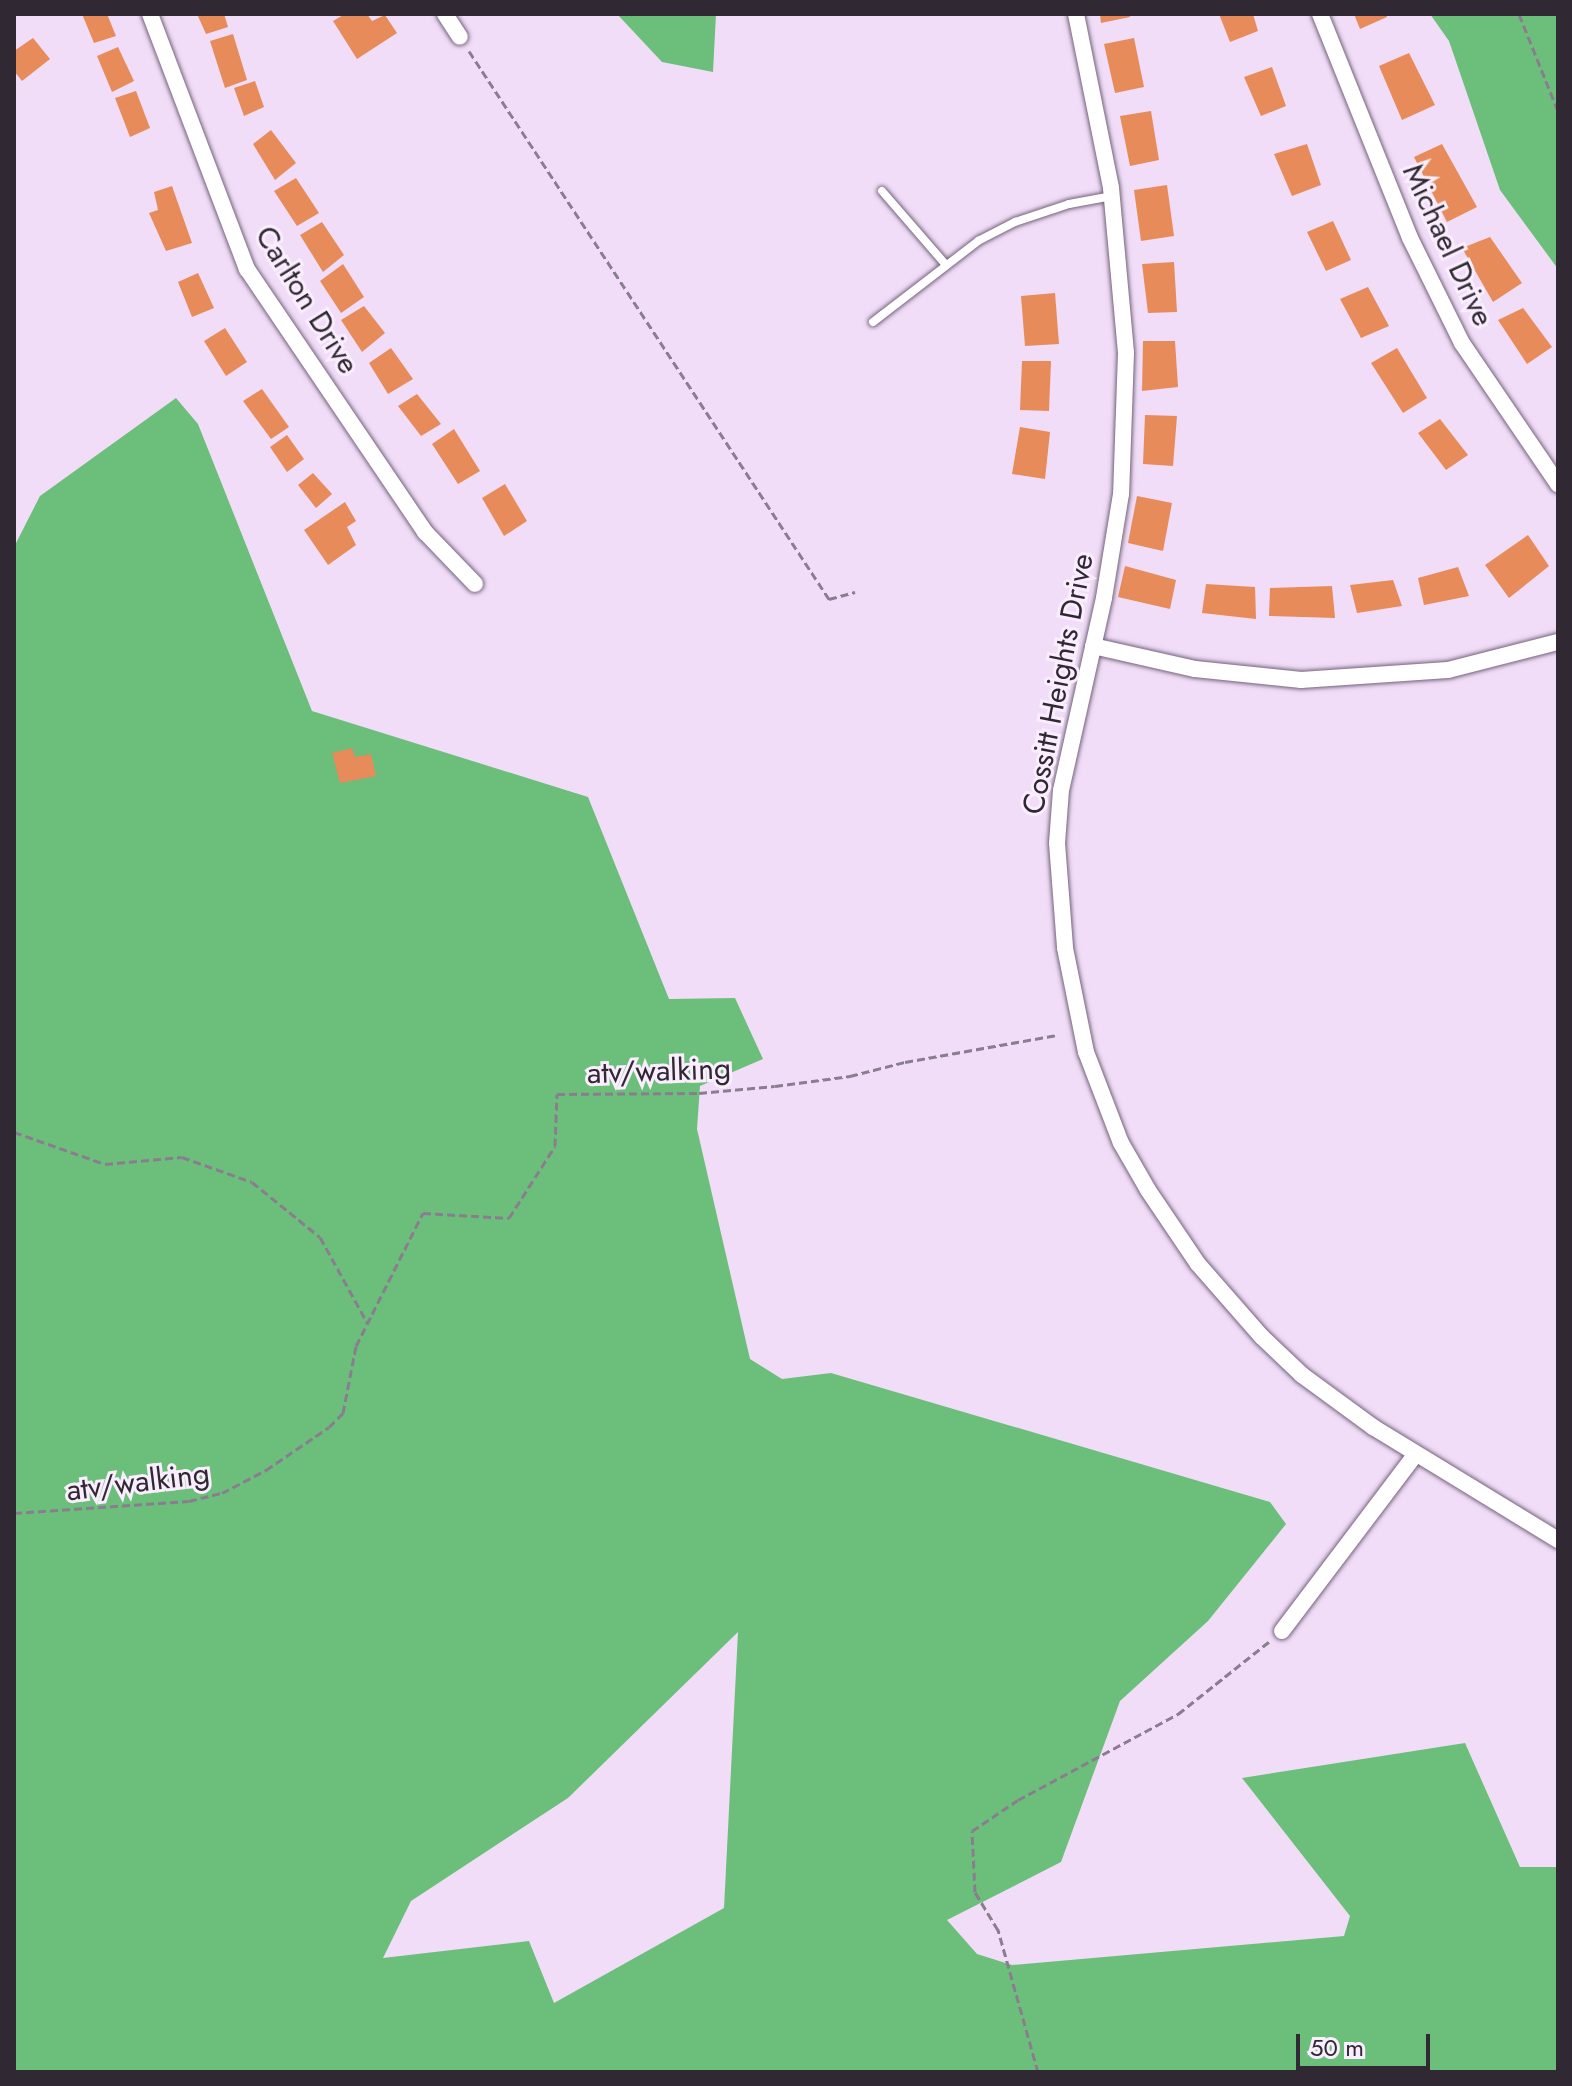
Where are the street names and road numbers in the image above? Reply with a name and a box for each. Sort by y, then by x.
street label: Michael Drive [1395,158,1501,332]
street label: Carlton Drive [247,220,367,380]
street label: Cossitt Heights Drive [1015,551,1101,817]
street label: atv/walking [586,1050,732,1092]
street label: atv/walking [64,1455,212,1509]

